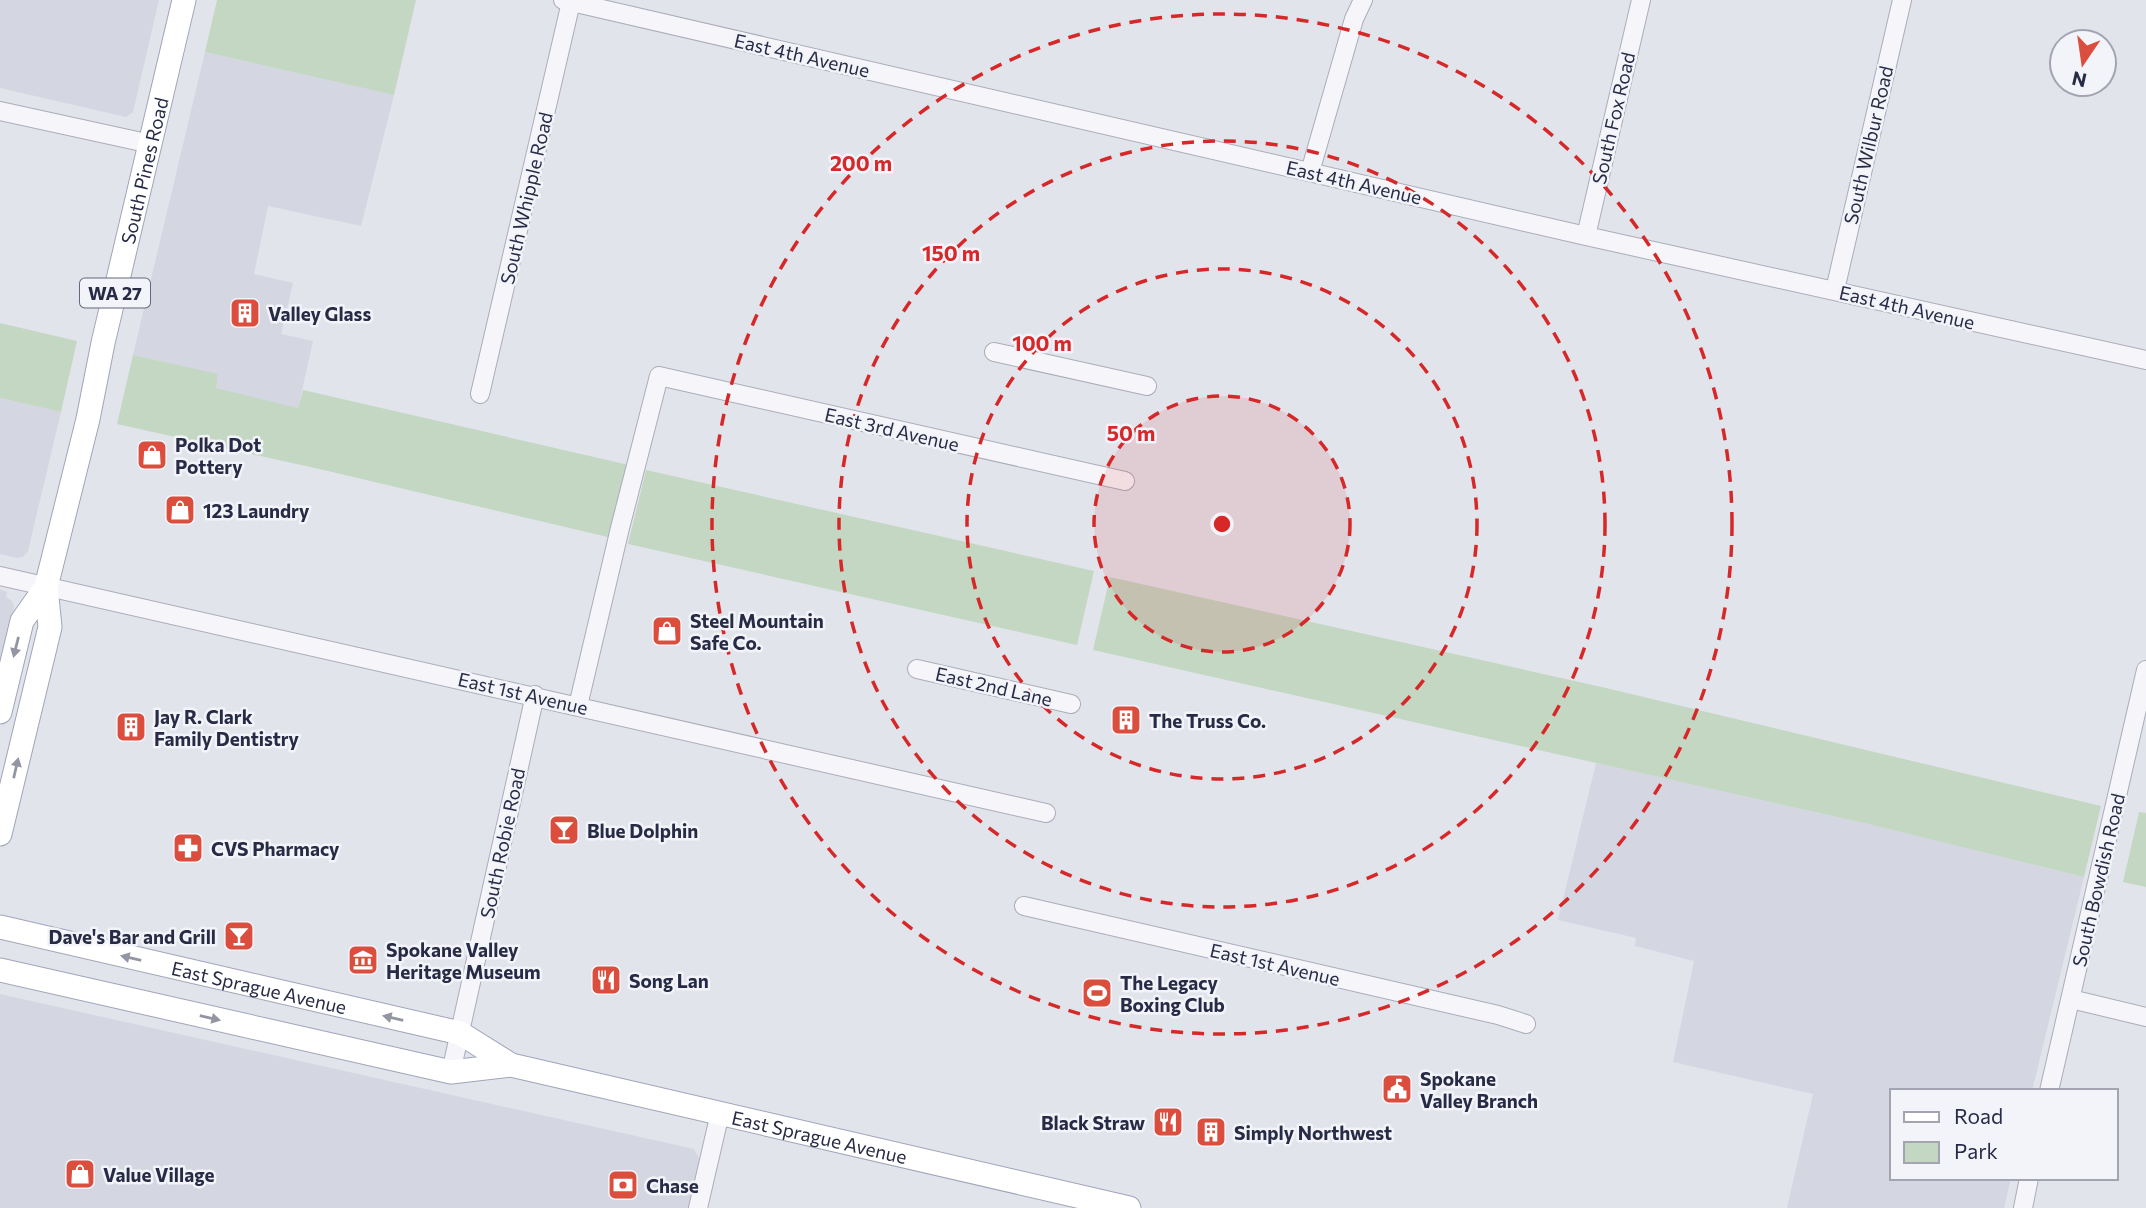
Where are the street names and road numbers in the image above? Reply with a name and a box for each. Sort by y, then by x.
street label: East 4th Avenue [732,28,872,82]
street label: South Fox Road [1587,50,1639,186]
street label: South Wilbur Road [1839,64,1897,226]
street label: South Pines Road [115,95,172,246]
street label: South Whipple Road [495,110,557,286]
street label: East 4th Avenue [1284,155,1424,209]
road number: WA 27 [80,278,150,307]
street label: East 4th Avenue [1837,280,1977,334]
street label: East 3rd Avenue [823,402,961,456]
street label: East 2nd Lane [933,661,1055,711]
street label: East 1st Avenue [456,667,590,719]
street label: South Robie Road [475,766,529,920]
street label: South Bowdish Road [2067,791,2129,969]
street label: East 1st Avenue [1208,938,1342,990]
street label: East Sprague Avenue [169,955,349,1018]
street label: East Sprague Avenue [730,1105,909,1168]

